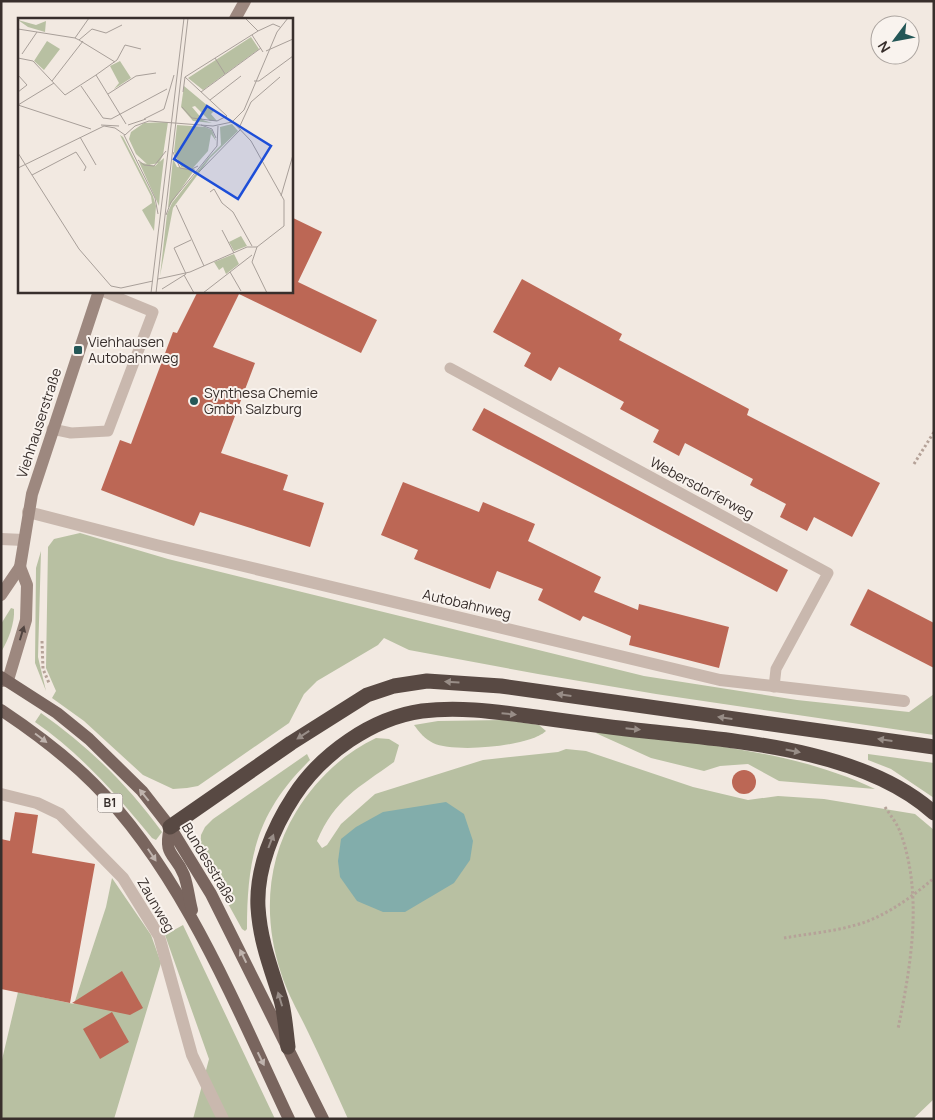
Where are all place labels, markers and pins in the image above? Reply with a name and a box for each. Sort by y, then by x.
place label: Viehhausen Autobahnweg [88,332,178,367]
marker: Viehhausen Autobahnweg [72,344,84,356]
place label: Synthesa Chemie Gmbh Salzburg [204,383,318,418]
marker: Synthesa Chemie Gmbh Salzburg [188,395,200,407]

